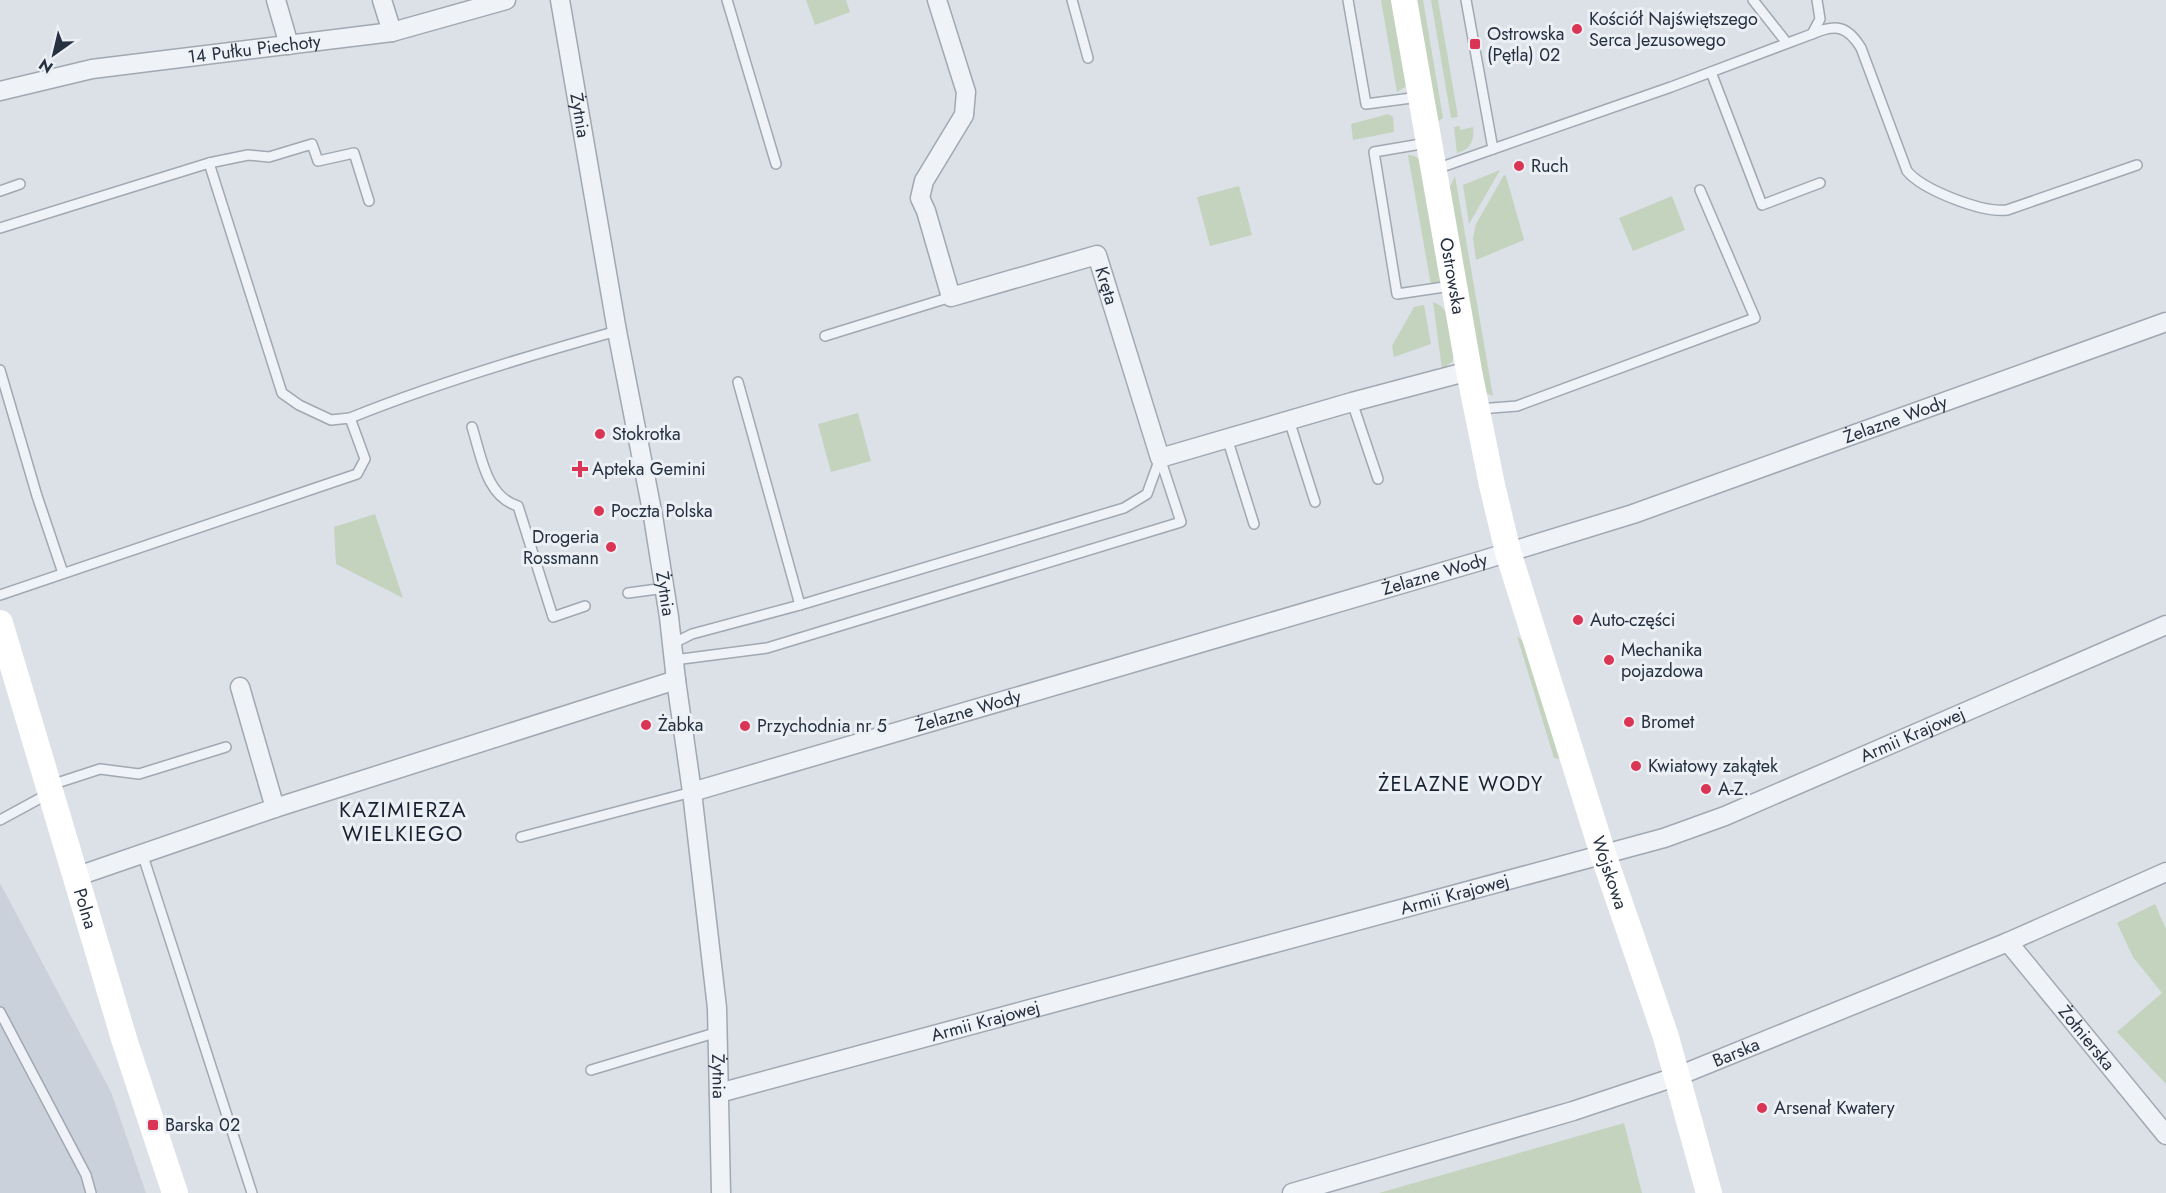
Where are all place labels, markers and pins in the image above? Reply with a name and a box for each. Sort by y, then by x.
place label: Kościół Najświętszego Serca Jezusowego [1589,6,1758,53]
place label: Ostrowska (Pętla) 02 [1487,21,1564,68]
marker: Kościół Najświętszego Serca Jezusowego [1570,22,1584,36]
marker: Ostrowska (Pętla) 02 [1468,37,1482,51]
place label: Ruch [1531,153,1569,179]
marker: Ruch [1512,159,1526,173]
place label: Stokrotka [612,421,681,447]
marker: Stokrotka [593,427,607,441]
place label: Apteka Gemini [592,456,706,482]
marker: Apteka Gemini [573,462,587,476]
place label: Poczta Polska [611,498,713,524]
marker: Poczta Polska [592,504,606,518]
place label: Drogeria Rossmann [523,524,599,571]
marker: Drogeria Rossmann [604,540,618,554]
place label: Auto-części [1590,607,1675,633]
marker: Auto-części [1571,613,1585,627]
place label: Mechanika pojazdowa [1621,637,1703,684]
marker: Mechanika pojazdowa [1602,653,1616,667]
place label: Bromet [1641,709,1695,735]
place label: Żabka [658,712,703,738]
place label: Przychodnia nr 5 [757,713,887,739]
marker: Bromet [1622,715,1636,729]
marker: Żabka [639,718,653,732]
marker: Przychodnia nr 5 [738,719,752,733]
place label: Kwiatowy zakątek [1648,753,1778,779]
marker: Kwiatowy zakątek [1629,759,1643,773]
place label: A-Z. [1718,776,1749,802]
marker: A-Z. [1699,782,1713,796]
place label: Arsenał Kwatery [1774,1095,1895,1121]
marker: Arsenał Kwatery [1755,1101,1769,1115]
place label: Barska 02 [165,1112,240,1138]
marker: Barska 02 [146,1118,160,1132]

